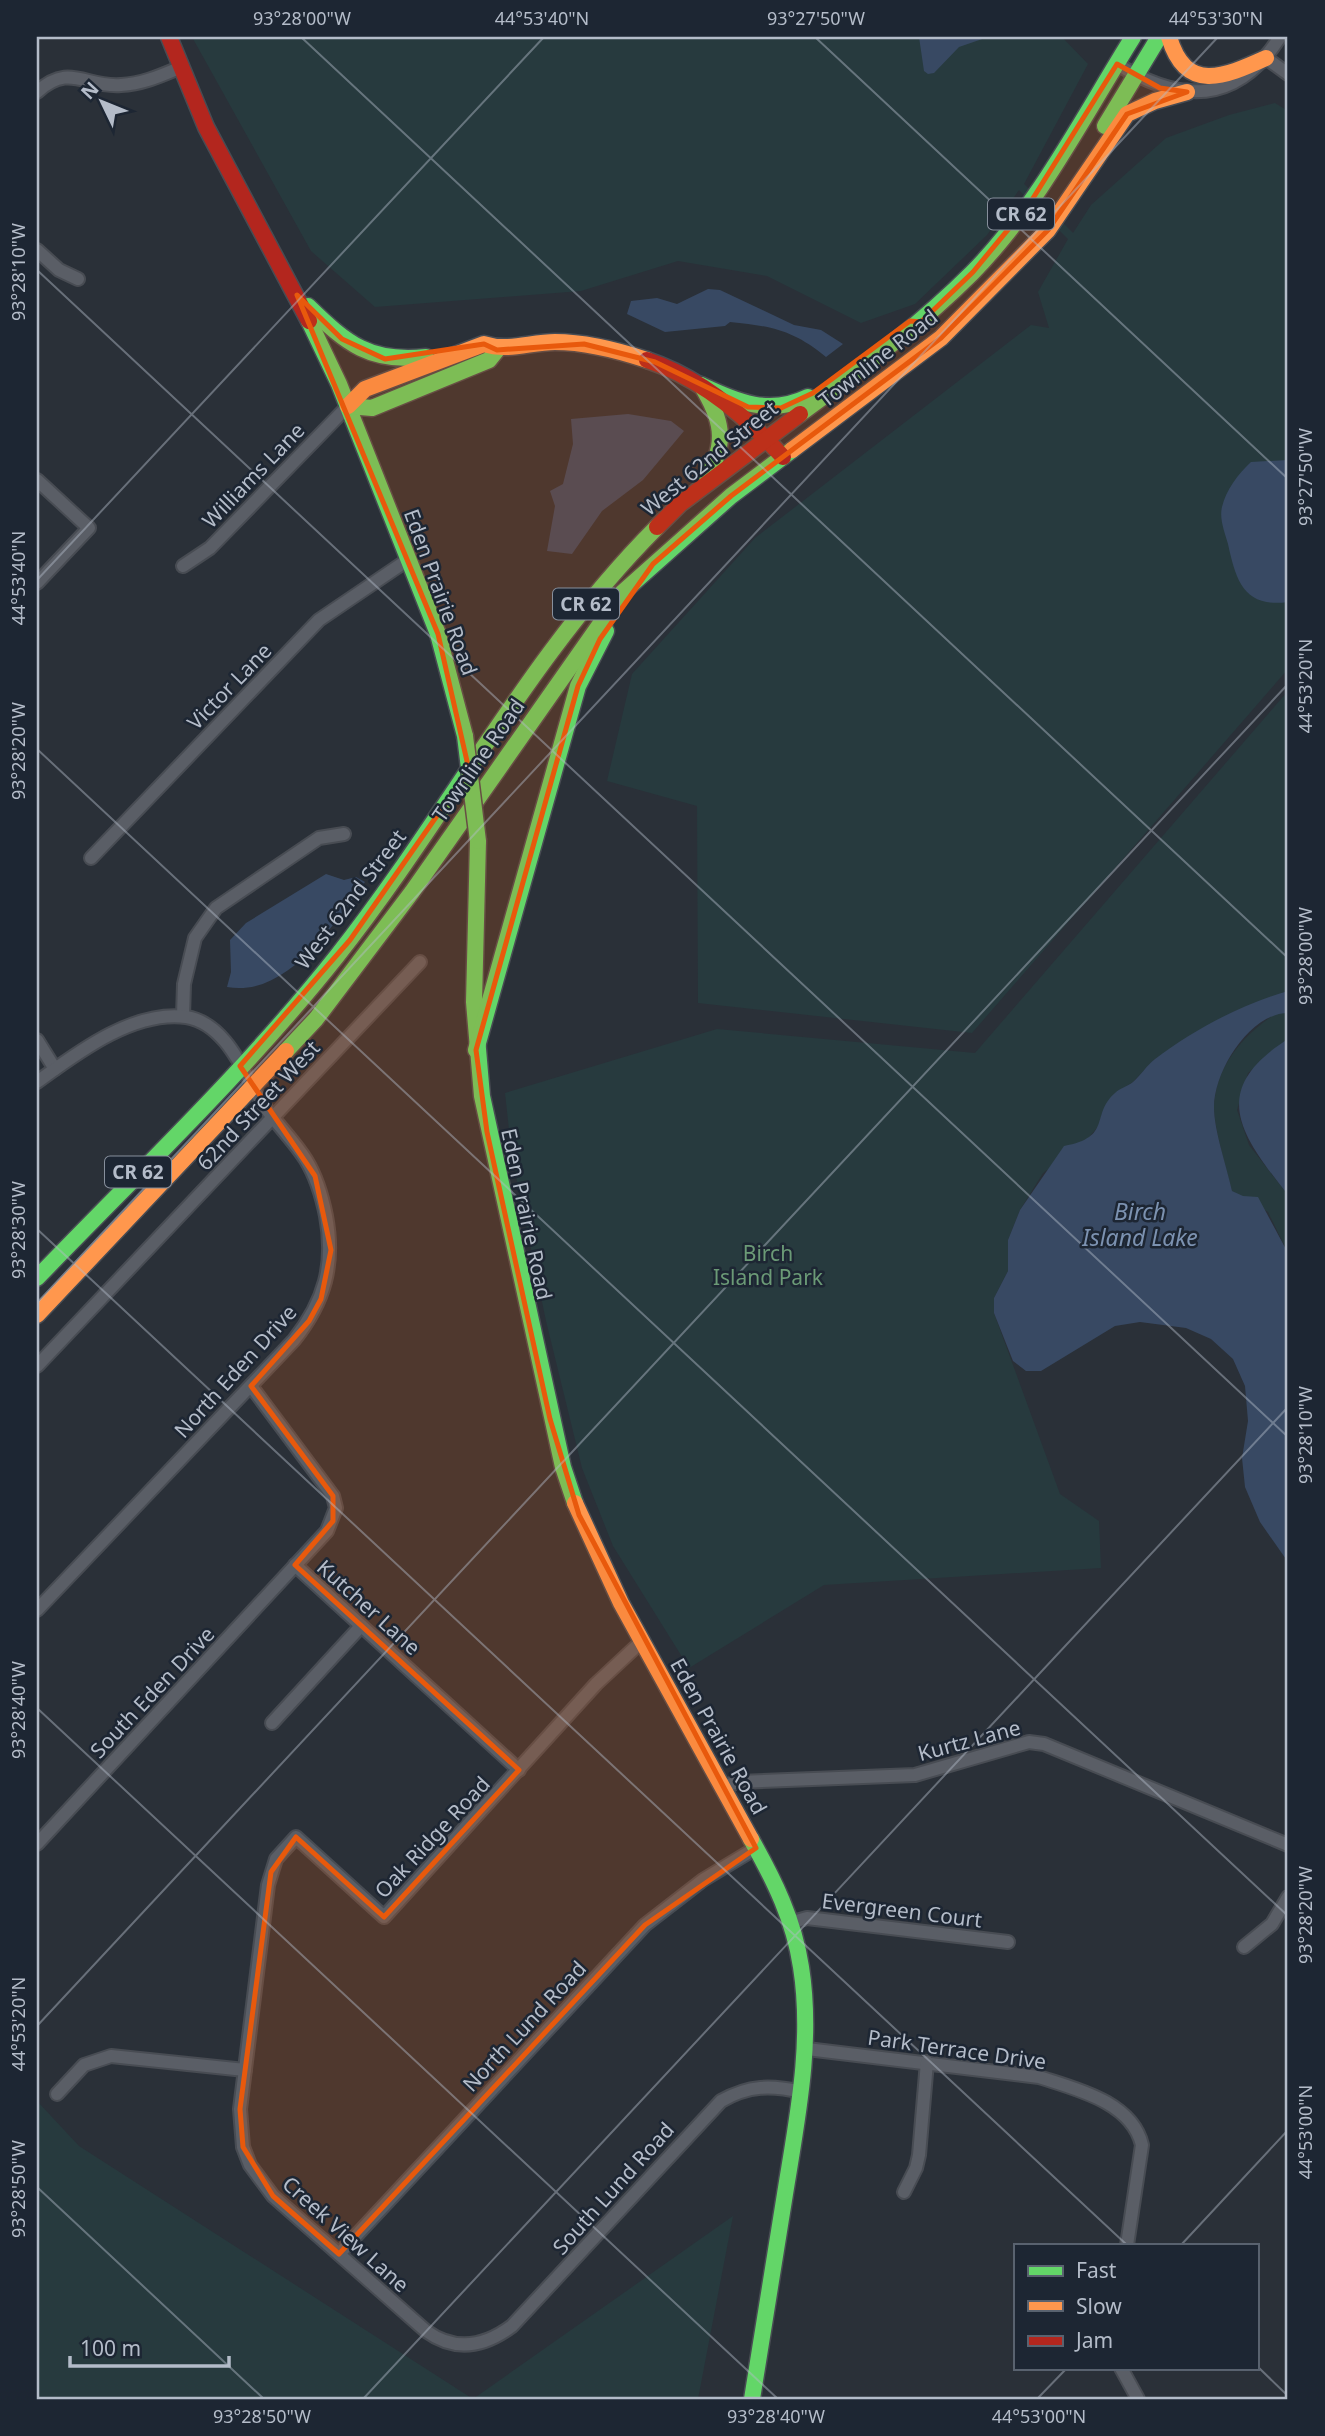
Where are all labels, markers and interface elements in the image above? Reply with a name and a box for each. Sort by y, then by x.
text: 93°28'00"W [253,6,351,30]
text: 44°53'40"N [495,6,589,30]
text: 93°27'50"W [767,6,865,30]
text: 44°53'30"N [1169,6,1263,30]
north arrow [66,66,136,136]
text: N [75,76,104,105]
road number: CR 62 [988,198,1054,230]
text: 93°28'10"W [6,223,30,321]
street label: Townline Road [813,303,943,413]
street label: West 62nd Street [635,394,783,522]
street label: Williams Lane [196,416,310,534]
text: 93°27'50"W [1293,428,1317,526]
street label: Eden Prairie Road [398,505,484,679]
text: 44°53'40"N [6,531,30,625]
road number: CR 62 [553,589,619,620]
street label: Victor Lane [181,637,277,735]
text: 44°53'20"N [1293,639,1317,733]
street label: Townline Road [425,693,531,827]
text: 93°28'20"W [6,702,30,800]
street label: West 62nd Street [288,823,412,975]
text: 93°28'00"W [1293,907,1317,1005]
street label: 62nd Street West [190,1034,326,1176]
street label: Eden Prairie Road [495,1126,559,1302]
road number: CR 62 [105,1156,171,1188]
text: 93°28'30"W [6,1181,30,1279]
water label: Birch Island Lake [1081,1195,1198,1253]
park label: Birch Island Park [713,1239,824,1291]
street label: North Eden Drive [168,1298,302,1444]
text: 93°28'10"W [1293,1386,1317,1484]
street label: Kutcher Lane [311,1553,427,1661]
street label: South Eden Drive [84,1620,220,1764]
street label: Eden Prairie Road [664,1653,774,1819]
text: 93°28'40"W [6,1661,30,1759]
street label: Kurtz Lane [915,1713,1023,1767]
street label: Oak Ridge Road [368,1770,496,1904]
text: 93°28'20"W [1293,1866,1317,1964]
street label: Evergreen Court [820,1886,984,1934]
street label: North Lund Road [456,1955,592,2097]
text: 44°53'20"N [6,1977,30,2071]
street label: Park Terrace Drive [866,2023,1048,2075]
text: 44°53'00"N [1293,2085,1317,2179]
street label: South Lund Road [546,2116,680,2260]
text: 93°28'50"W [6,2140,30,2238]
street label: Creek View Lane [277,2170,415,2298]
legend [1014,2244,1258,2370]
text: Fast [1076,2256,1117,2284]
text: Slow [1076,2292,1122,2320]
scale bar [70,2324,229,2368]
text: Jam [1074,2326,1113,2354]
text: 100 m [80,2334,141,2362]
text: 93°28'50"W [213,2404,311,2428]
text: 93°28'40"W [727,2404,825,2428]
text: 44°53'00"N [992,2404,1086,2428]

